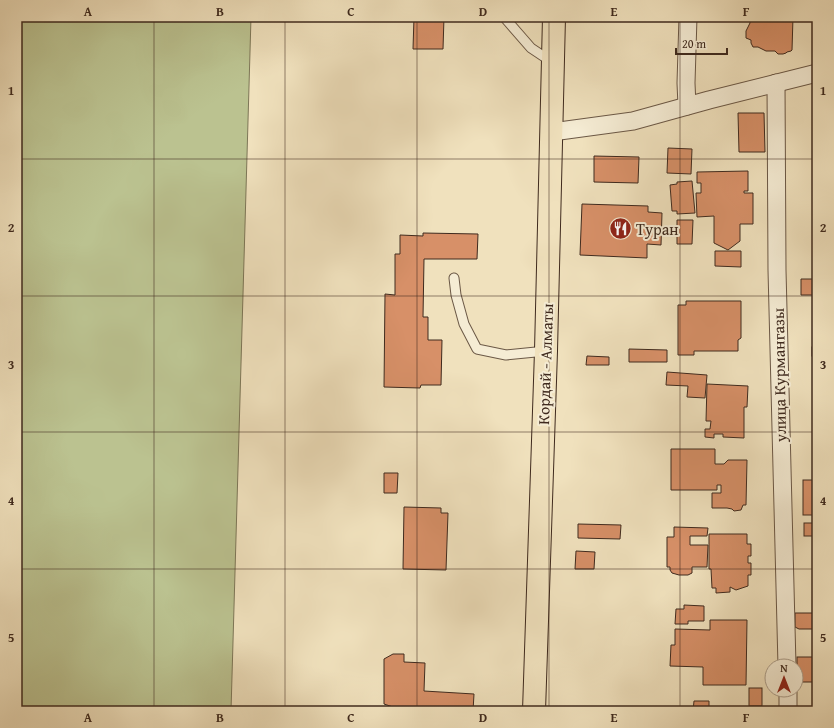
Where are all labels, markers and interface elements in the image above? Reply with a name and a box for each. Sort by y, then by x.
text: A [84,2,93,21]
text: B [216,2,224,21]
text: C [347,2,355,21]
text: D [479,2,487,21]
text: E [611,2,618,21]
text: F [743,2,750,21]
scale bar [676,30,727,56]
text: 20 m [682,35,706,52]
text: 1 [8,81,14,100]
text: 1 [820,81,826,100]
restaurant icon: Туран [608,216,634,242]
place label: Туран [636,217,679,241]
text: 2 [8,218,15,237]
text: 2 [820,218,827,237]
street label: Кордай - Алматы [531,303,559,425]
street label: улица Курмангазы [766,308,792,443]
text: 3 [8,355,14,374]
text: 3 [820,355,826,374]
text: 4 [8,491,15,510]
text: 4 [820,491,827,510]
text: 5 [8,628,15,647]
text: 5 [820,628,827,647]
north arrow [764,658,804,698]
text: N [780,660,788,676]
text: A [84,708,93,727]
text: B [216,708,224,727]
text: C [347,708,355,727]
text: D [479,708,487,727]
text: E [611,708,618,727]
text: F [743,708,750,727]

